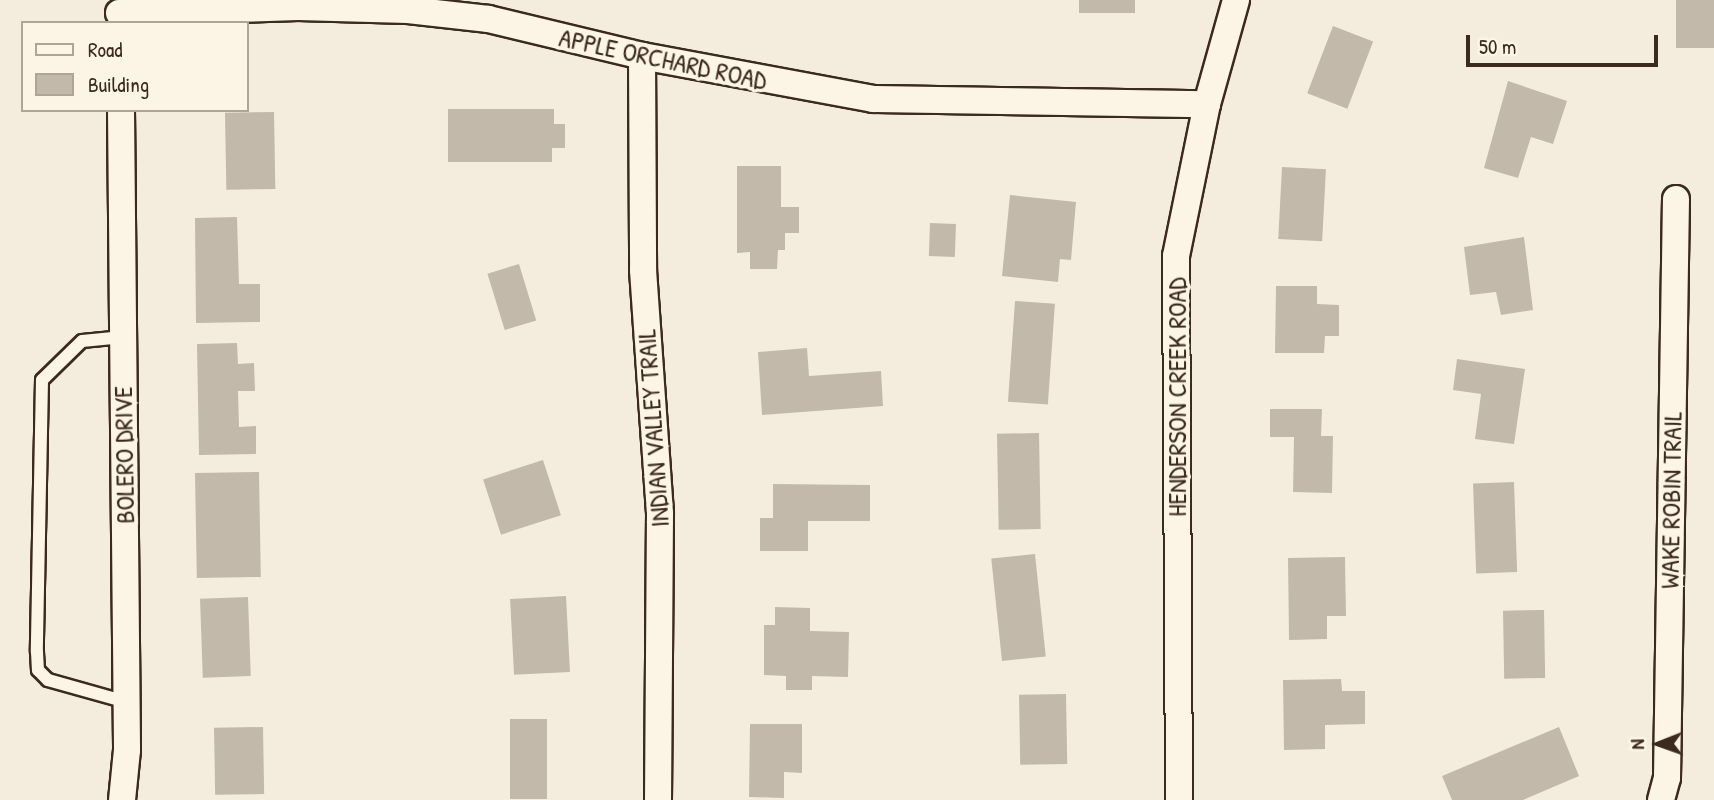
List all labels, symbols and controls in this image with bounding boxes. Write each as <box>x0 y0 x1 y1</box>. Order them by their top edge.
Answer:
legend <box>21 21 248 112</box>
scale bar <box>1469 21 1662 65</box>
street label: APPLE ORCHARD ROAD <box>556 22 770 96</box>
text: 50 m <box>1479 32 1516 61</box>
text: Road <box>88 35 122 64</box>
text: Building <box>88 70 149 99</box>
street label: HENDERSON CREEK ROAD <box>1161 277 1193 517</box>
street label: INDIAN VALLEY TRAIL <box>630 328 676 528</box>
street label: BOLERO DRIVE <box>107 386 141 524</box>
street label: WAKE ROBIN TRAIL <box>1654 411 1688 589</box>
north arrow <box>1623 709 1693 779</box>
text: N <box>1624 739 1650 750</box>

